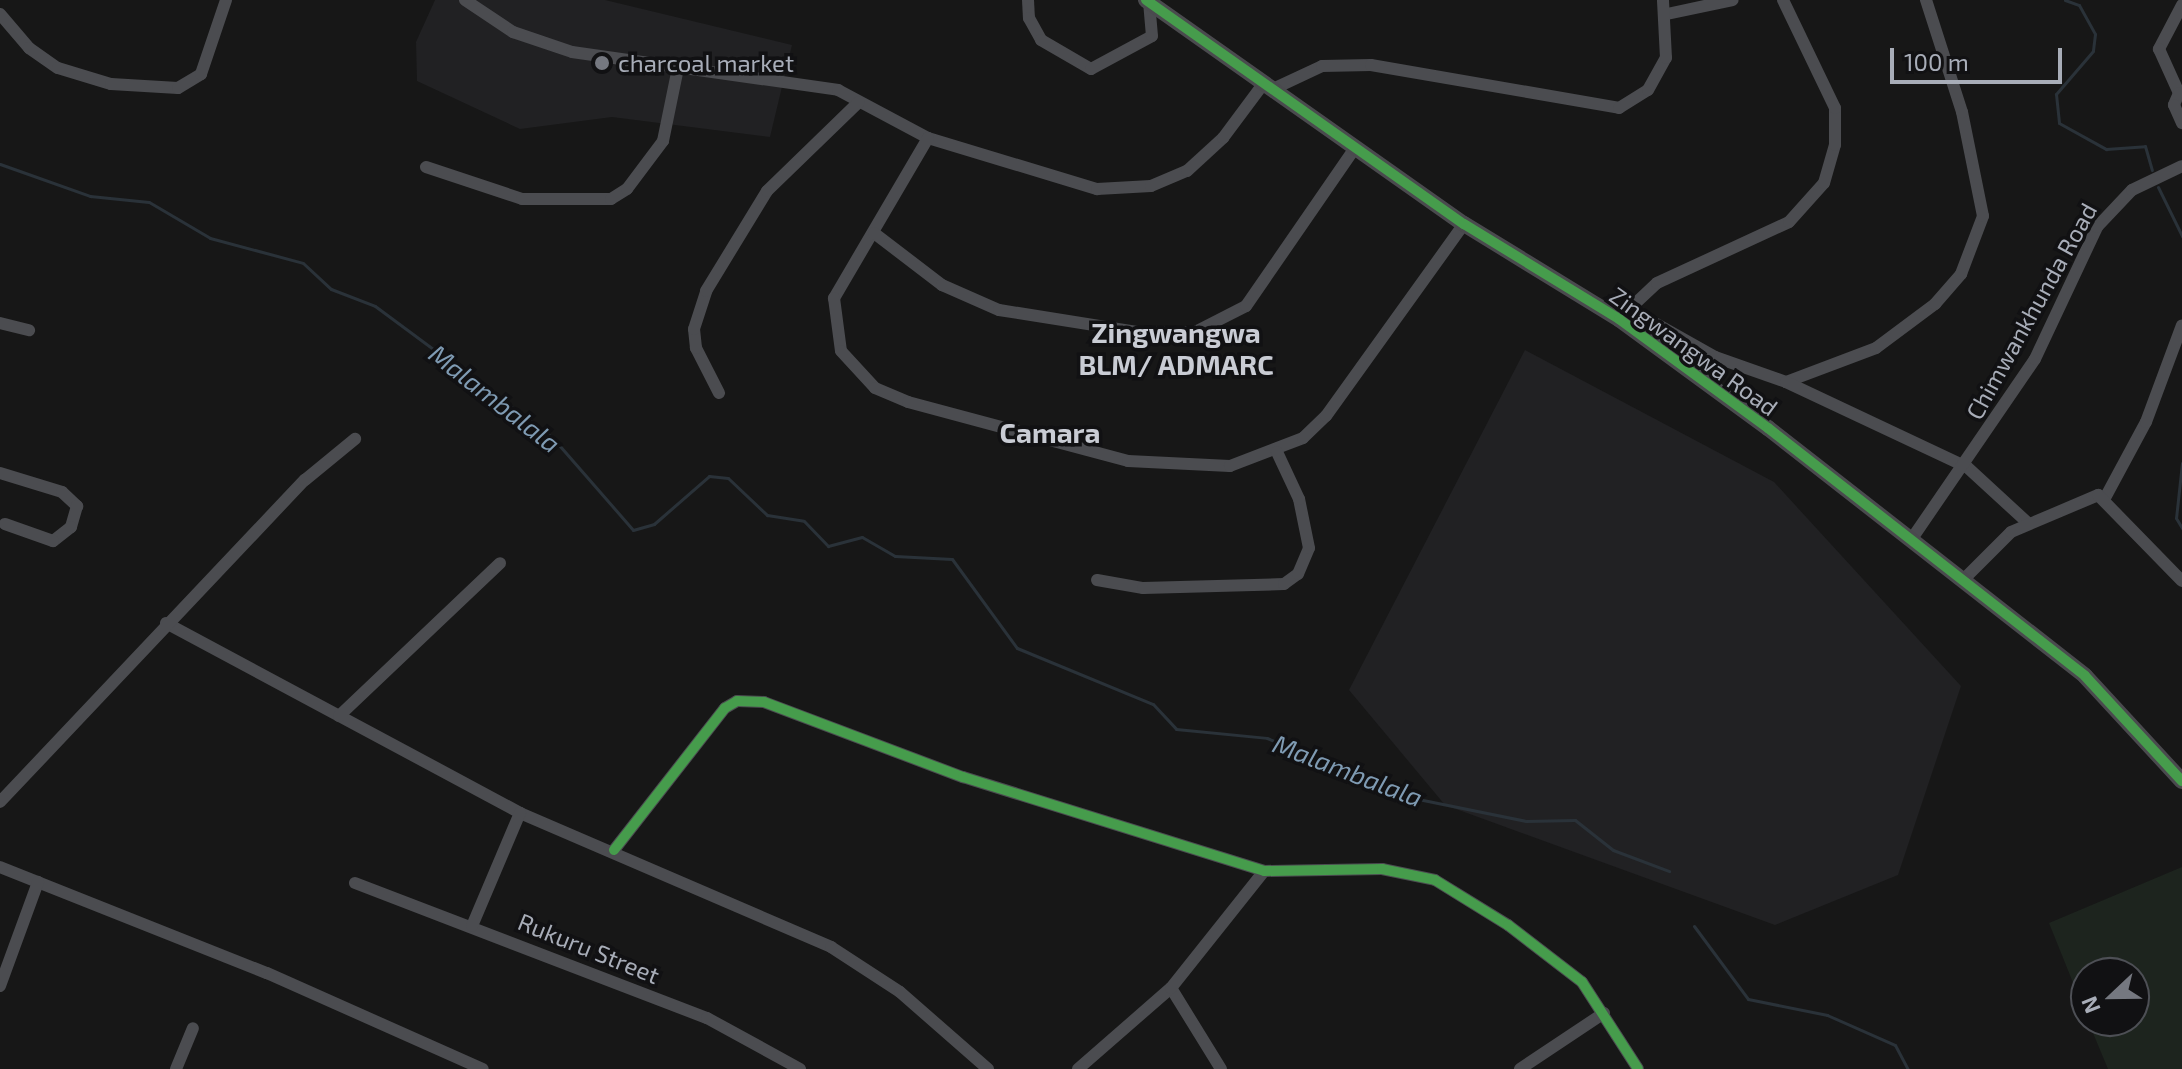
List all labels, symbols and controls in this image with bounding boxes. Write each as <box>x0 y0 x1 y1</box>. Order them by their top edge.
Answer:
scale bar <box>1894 32 2066 82</box>
text: 100 m <box>1904 47 1969 76</box>
place label: charcoal market <box>618 49 795 77</box>
marker: charcoal market <box>593 54 611 72</box>
street label: Chimwankhunda Road <box>1960 198 2102 424</box>
street label: Zingwangwa Road <box>1604 280 1784 422</box>
district label: Zingwangwa BLM/ ADMARC <box>1078 315 1274 381</box>
water label: Malambalala <box>423 337 567 459</box>
district label: Camara <box>1000 415 1100 449</box>
water label: Malambalala <box>1269 727 1427 813</box>
street label: Rukuru Street <box>514 907 664 989</box>
north arrow <box>2070 957 2150 1037</box>
text: N <box>2075 993 2105 1017</box>

